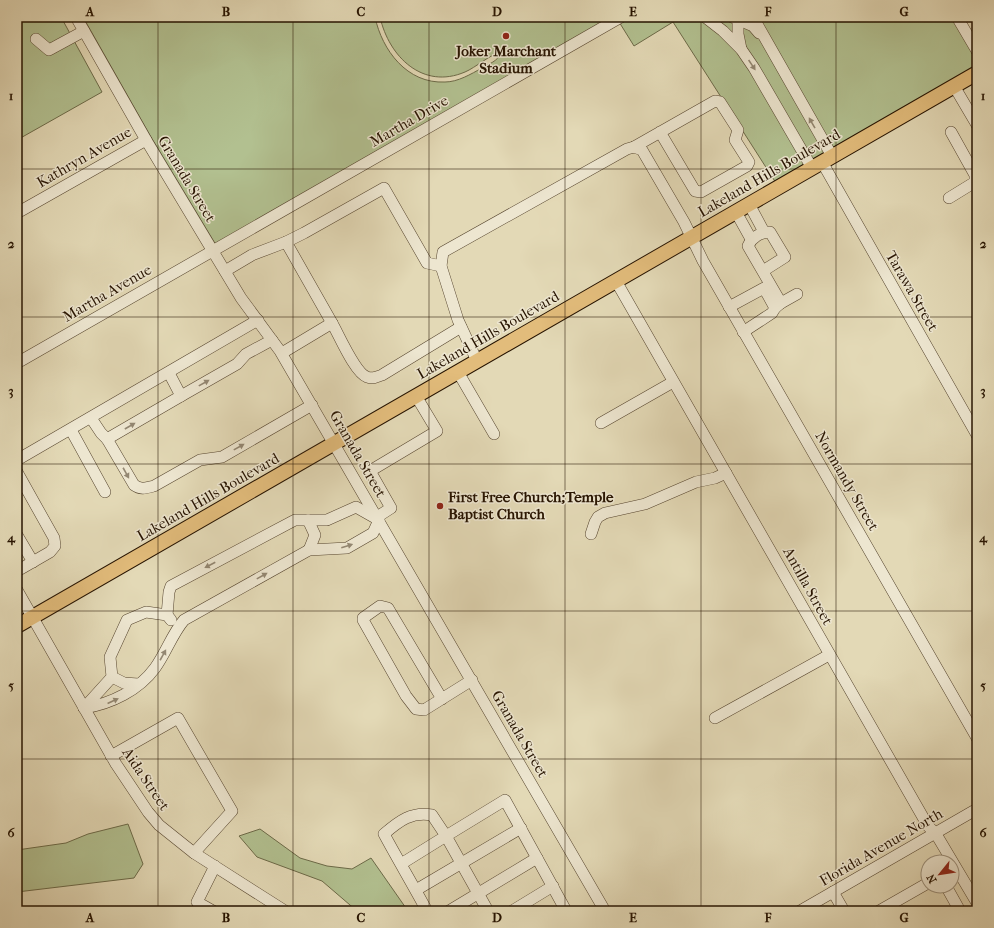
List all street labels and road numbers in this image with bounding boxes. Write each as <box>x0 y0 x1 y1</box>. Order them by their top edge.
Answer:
street label: Martha Drive <box>367 91 452 151</box>
street label: Kathryn Avenue <box>33 122 135 191</box>
street label: Lakeland Hills Boulevard <box>695 125 844 221</box>
street label: Granada Street <box>154 133 220 226</box>
street label: Tarawa Street <box>882 248 943 335</box>
street label: Martha Avenue <box>59 260 155 326</box>
street label: Lakeland Hills Boulevard <box>414 287 563 383</box>
street label: Granada Street <box>326 407 390 501</box>
street label: Normandy Street <box>811 428 883 534</box>
street label: Lakeland Hills Boulevard <box>134 449 283 545</box>
street label: Antilla Street <box>779 543 837 629</box>
street label: Granada Street <box>488 687 552 781</box>
street label: Aida Street <box>118 743 174 814</box>
street label: Florida Avenue North <box>816 804 946 890</box>

